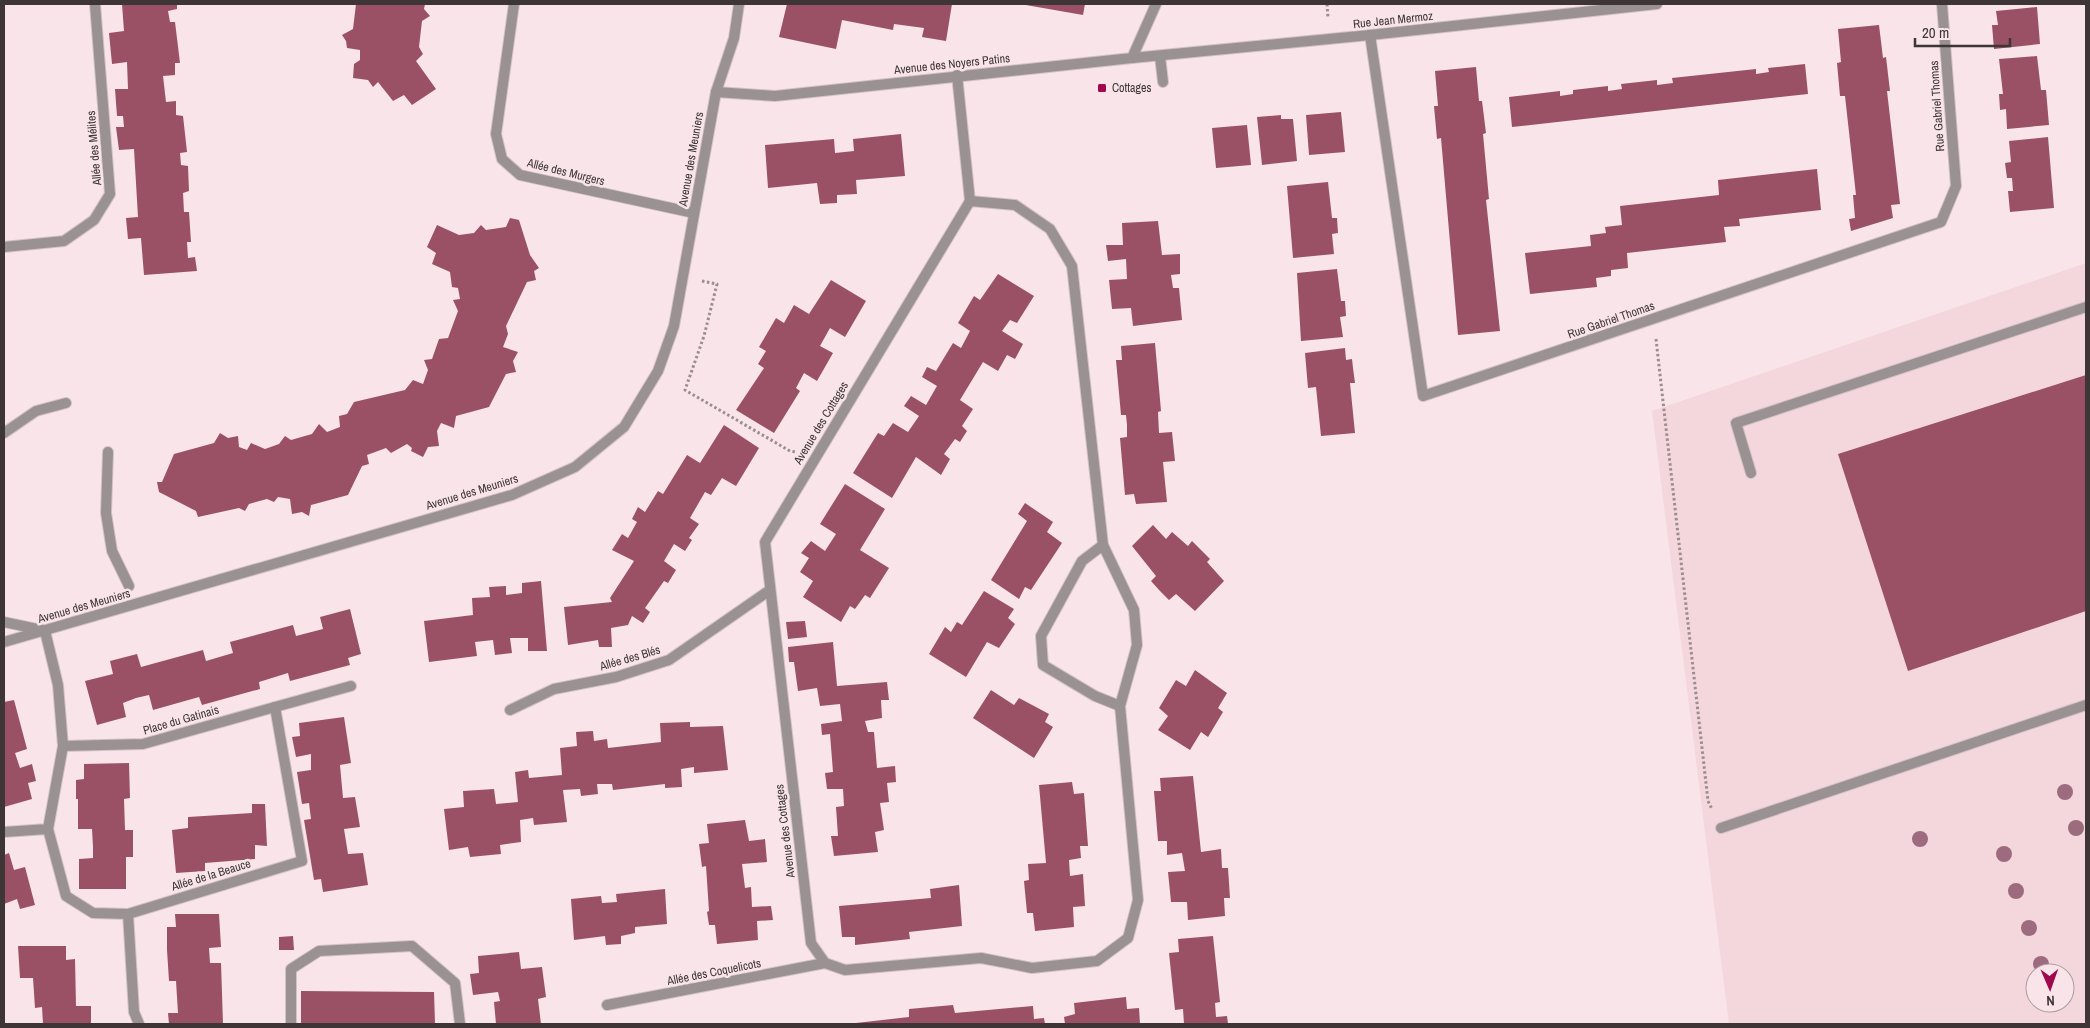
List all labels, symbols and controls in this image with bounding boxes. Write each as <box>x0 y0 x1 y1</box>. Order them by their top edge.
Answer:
street label: Rue Jean Mermoz <box>1352 8 1434 32</box>
scale bar <box>1915 15 2010 47</box>
text: 20 m <box>1922 22 1949 43</box>
street label: Avenue des Noyers Patins <box>892 50 1011 78</box>
street label: Rue Gabriel Thomas <box>1926 60 1948 152</box>
place label: Cottages <box>1112 80 1151 96</box>
marker: Cottages <box>1096 82 1108 94</box>
street label: Allée des Mélites <box>83 110 105 187</box>
street label: Avenue des Meuniers <box>675 110 707 208</box>
street label: Allée des Murgers <box>525 154 606 189</box>
street label: Rue Gabriel Thomas <box>1565 298 1657 342</box>
street label: Avenue des Cottages <box>789 379 852 468</box>
street label: Avenue des Meuniers <box>423 470 520 514</box>
street label: Avenue des Meuniers <box>35 585 132 627</box>
street label: Allée des Blés <box>597 642 662 675</box>
street label: Place du Gatinais <box>141 702 221 738</box>
street label: Avenue des Cottages <box>771 783 799 880</box>
street label: Allée de la Beauce <box>168 855 253 895</box>
street label: Allée des Coquelicots <box>665 955 762 989</box>
north arrow <box>2025 963 2075 1013</box>
text: N <box>2046 992 2055 1010</box>

